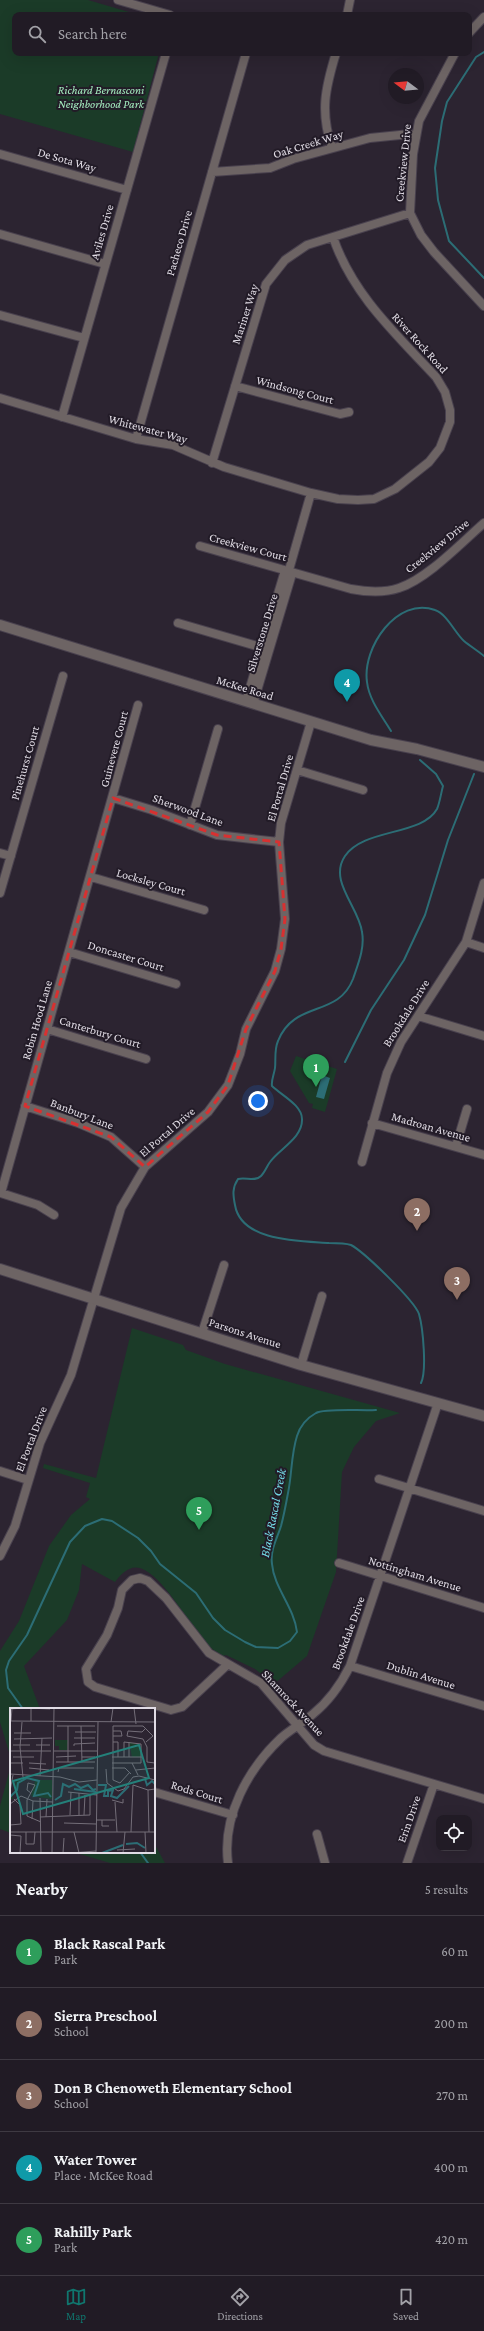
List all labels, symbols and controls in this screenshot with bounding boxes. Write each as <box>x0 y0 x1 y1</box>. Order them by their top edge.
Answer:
search box <box>12 12 472 56</box>
icon: search <box>26 23 48 45</box>
text: Search here <box>58 26 127 42</box>
north arrow <box>388 68 424 104</box>
park label: Richard Bernasconi Neighborhood Park <box>58 83 145 111</box>
street label: Creekview Drive <box>392 123 414 203</box>
street label: Oak Creek Way <box>271 127 345 161</box>
street label: De Sota Way <box>36 145 98 175</box>
street label: Aviles Drive <box>87 203 117 261</box>
street label: Pacheco Drive <box>163 209 195 277</box>
street label: Mariner Way <box>229 282 261 346</box>
street label: River Rock Road <box>389 310 451 377</box>
street label: Windsong Court <box>255 373 336 407</box>
street label: Whitewater Way <box>107 412 189 446</box>
street label: Creekview Drive <box>402 516 472 576</box>
street label: Creekview Court <box>208 530 289 564</box>
street label: Silverstone Drive <box>243 592 281 674</box>
pin: 4 <box>334 669 360 702</box>
street label: McKee Road <box>215 673 276 703</box>
street label: Guinevere Court <box>97 708 131 789</box>
street label: Pinehurst Court <box>8 723 43 802</box>
street label: El Portal Drive <box>264 753 296 823</box>
street label: Sherwood Lane <box>151 791 225 829</box>
street label: Locksley Court <box>115 865 188 899</box>
street label: Doncaster Court <box>86 938 167 975</box>
street label: Brookdale Drive <box>380 977 432 1049</box>
street label: Robin Hood Lane <box>19 979 55 1061</box>
street label: Canterbury Court <box>58 1013 143 1051</box>
pin: 1 <box>303 1054 329 1087</box>
your location <box>248 1091 268 1111</box>
street label: Banbury Lane <box>48 1096 116 1132</box>
street label: El Portal Drive <box>136 1104 198 1160</box>
street label: Madroan Avenue <box>390 1109 472 1145</box>
pin: 2 <box>404 1198 430 1231</box>
pin: 3 <box>444 1267 470 1300</box>
street label: Parsons Avenue <box>207 1315 283 1351</box>
street label: El Portal Drive <box>12 1404 50 1474</box>
water label: Black Rascal Creek <box>257 1466 289 1559</box>
pin: 5 <box>186 1497 212 1530</box>
street label: Nottingham Avenue <box>367 1553 463 1595</box>
street label: Brookdale Drive <box>328 1595 368 1671</box>
street label: Dublin Avenue <box>385 1658 457 1692</box>
street label: Shamrock Avenue <box>259 1667 327 1739</box>
inset map <box>10 1708 155 1853</box>
street label: Rods Court <box>169 1778 226 1807</box>
street label: Erin Drive <box>394 1794 424 1844</box>
map controls <box>436 1815 472 1851</box>
button: locate <box>436 1815 472 1851</box>
text: Nearby <box>16 1880 68 1899</box>
text: 5 results <box>425 1882 468 1897</box>
text: Black Rascal Park <box>54 1936 165 1952</box>
text: 1 <box>27 1944 31 1959</box>
text: 60 m <box>441 1944 468 1959</box>
text: Park <box>54 1952 77 1967</box>
text: Sierra Preschool <box>54 2008 157 2024</box>
text: 2 <box>26 2016 32 2031</box>
text: 200 m <box>434 2016 468 2031</box>
text: School <box>54 2024 89 2039</box>
text: Don B Chenoweth Elementary School <box>54 2080 292 2096</box>
text: 3 <box>26 2088 32 2103</box>
text: 270 m <box>436 2088 468 2103</box>
text: School <box>54 2096 89 2111</box>
text: Water Tower <box>54 2152 137 2168</box>
text: 4 <box>25 2160 33 2175</box>
text: 400 m <box>434 2160 468 2175</box>
text: Place · McKee Road <box>54 2168 153 2183</box>
text: Rahilly Park <box>54 2224 132 2240</box>
text: 5 <box>26 2232 32 2247</box>
text: 420 m <box>435 2232 468 2247</box>
text: Park <box>54 2240 77 2255</box>
tab: Map <box>65 2286 87 2322</box>
tab: Directions <box>217 2286 263 2322</box>
tab: Saved <box>393 2286 419 2322</box>

